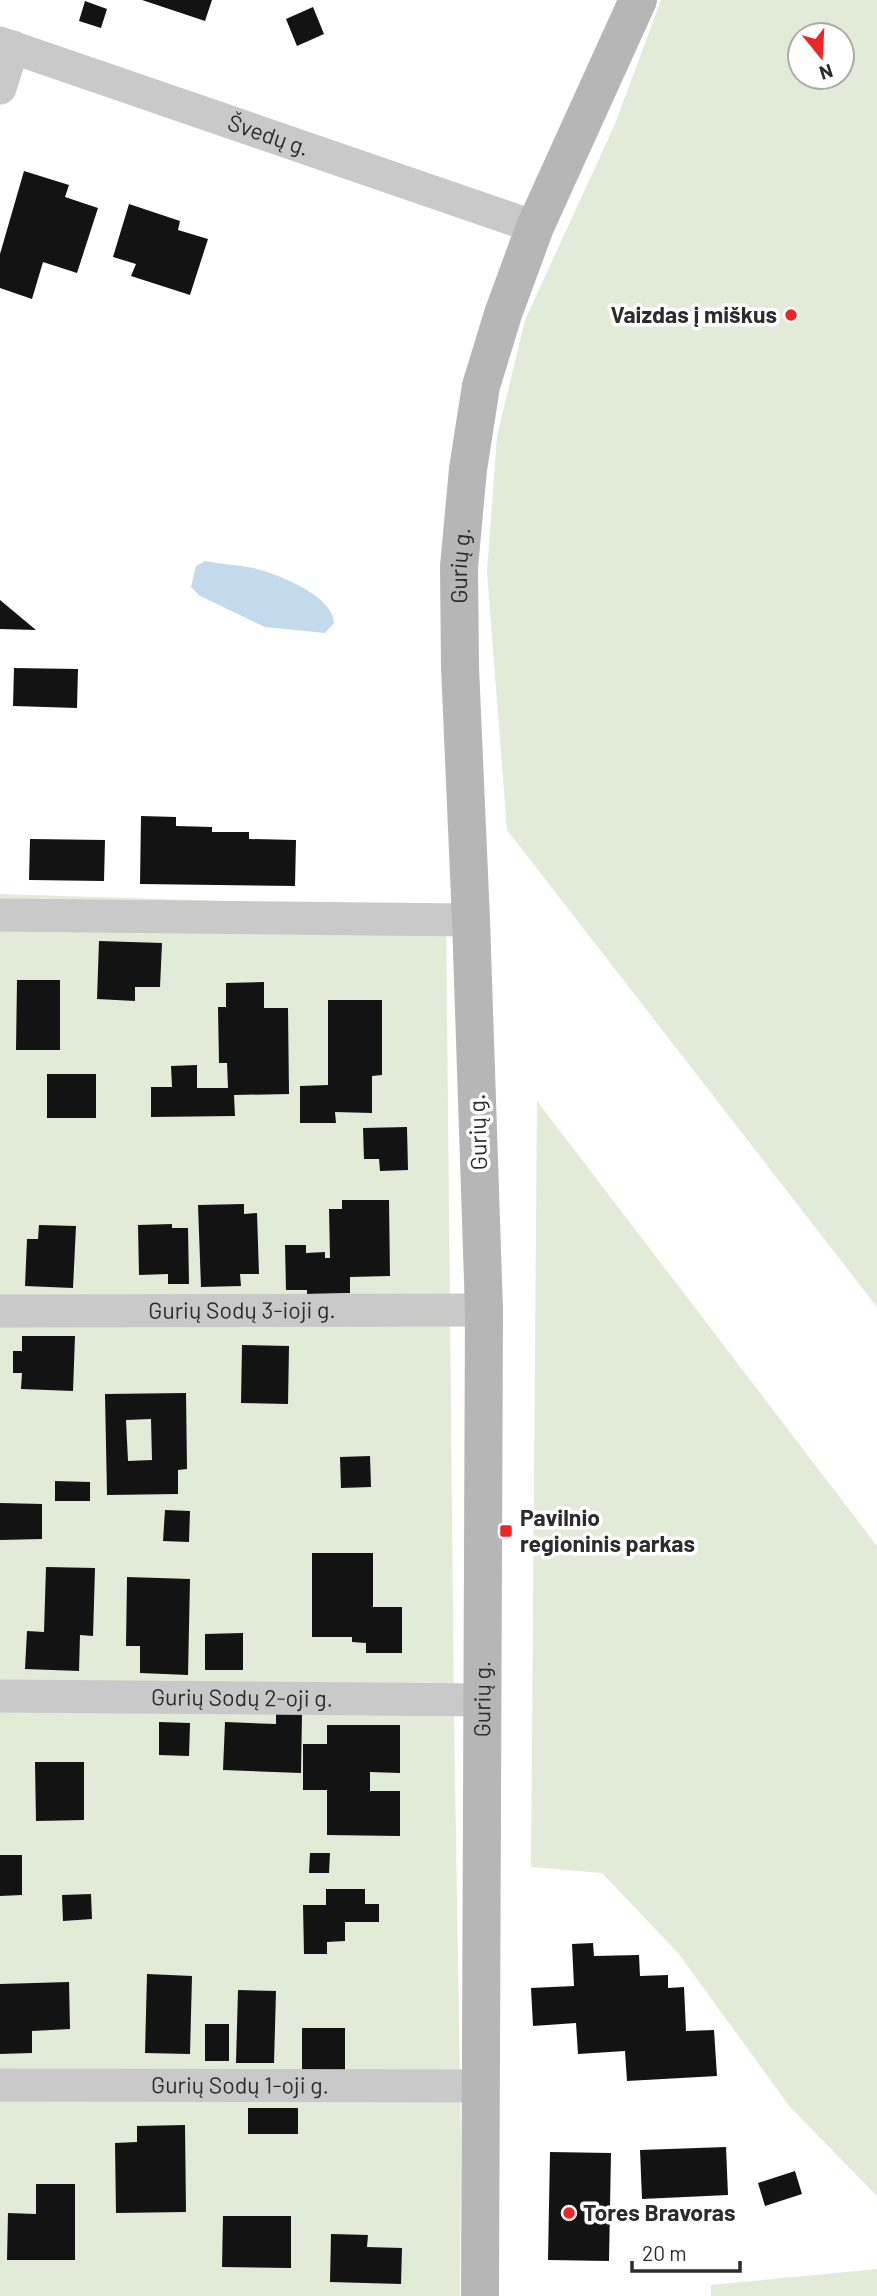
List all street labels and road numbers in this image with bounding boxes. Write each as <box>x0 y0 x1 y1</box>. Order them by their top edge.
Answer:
street label: Švedų g. <box>224 107 313 161</box>
street label: Gurių g. <box>444 526 476 604</box>
street label: Gurių g. <box>462 1093 492 1171</box>
street label: Gurių Sodų 3-ioji g. <box>148 1295 336 1324</box>
street label: Gurių g. <box>467 1661 496 1737</box>
street label: Gurių Sodų 2-oji g. <box>151 1682 333 1712</box>
street label: Gurių Sodų 1-oji g. <box>151 2070 329 2099</box>

